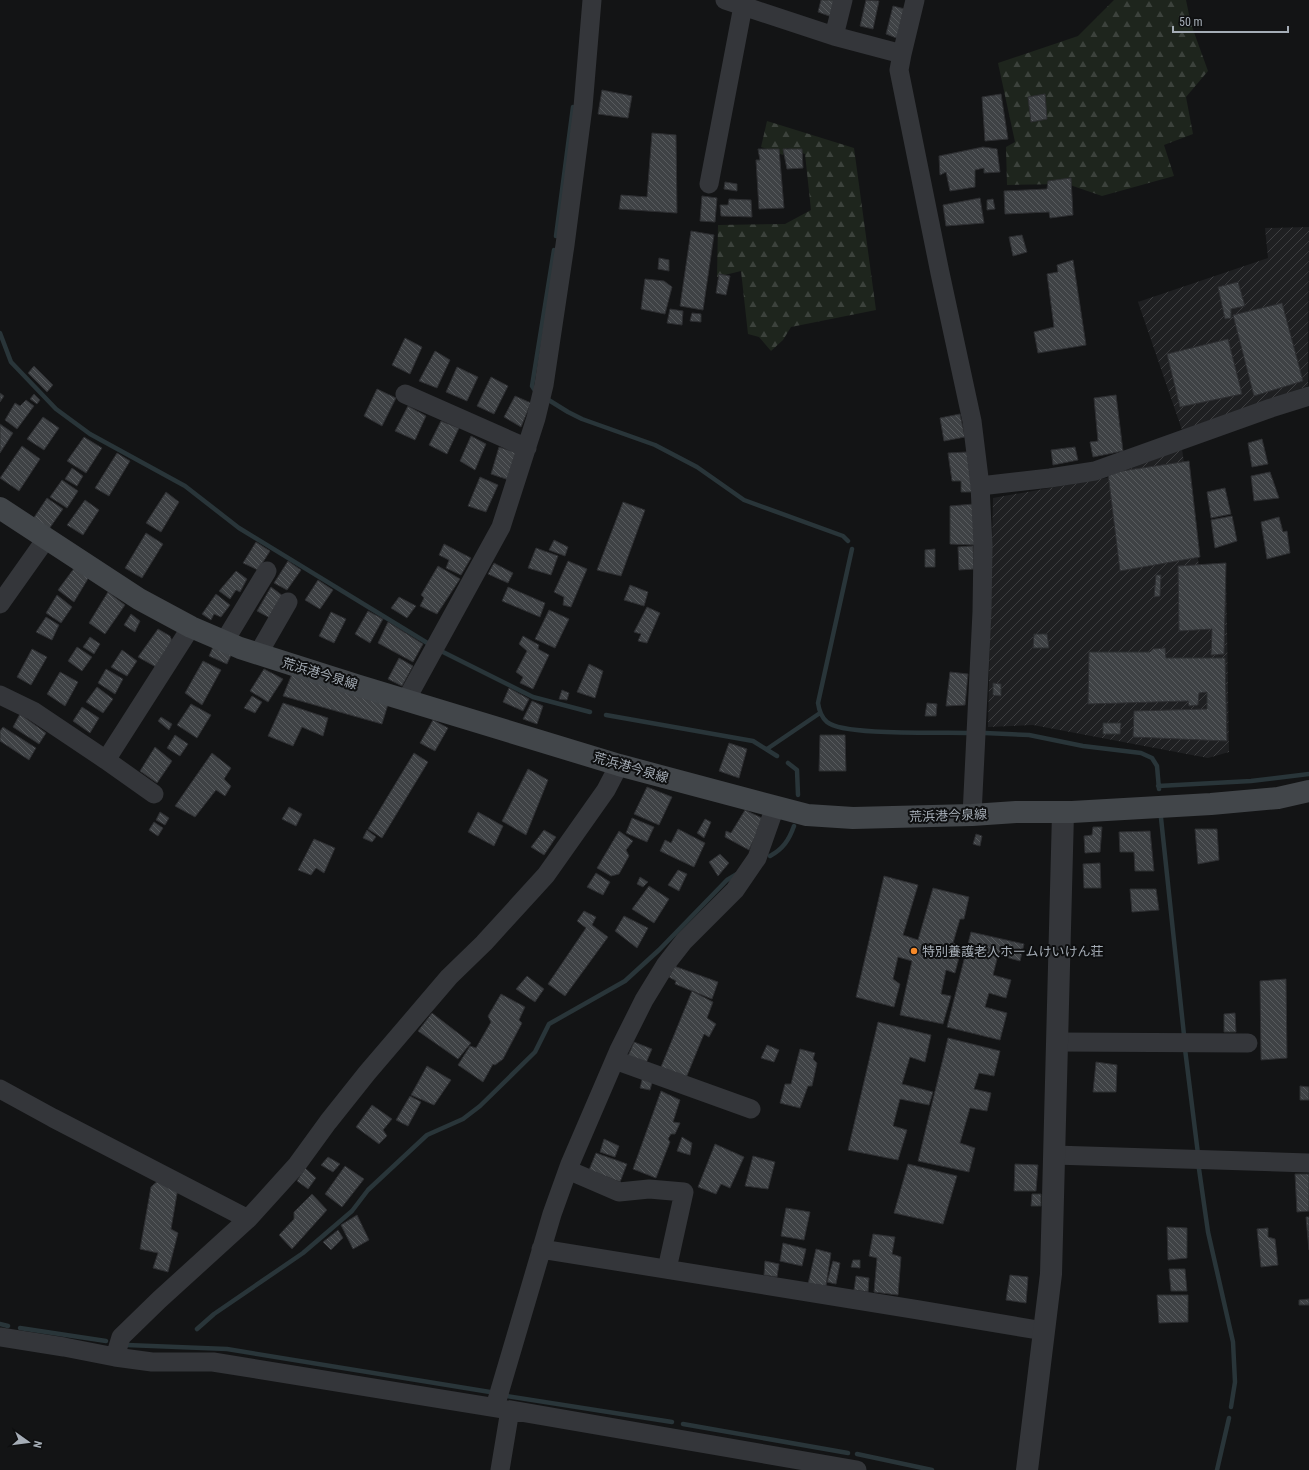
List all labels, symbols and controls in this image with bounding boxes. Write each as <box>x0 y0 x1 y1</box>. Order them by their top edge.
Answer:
scale bar <box>1173 8 1288 34</box>
text: 50 m <box>1179 15 1203 29</box>
street label: 荒浜港今泉線 <box>280 655 359 692</box>
street label: 荒浜港今泉線 <box>591 750 670 785</box>
street label: 荒浜港今泉線 <box>909 807 987 824</box>
place label: 特別養護老人ホームけいけん荘 <box>922 944 1104 959</box>
marker: 特別養護老人ホームけいけん荘 <box>909 946 919 956</box>
north arrow <box>8 1422 48 1462</box>
text: N <box>30 1439 44 1449</box>

